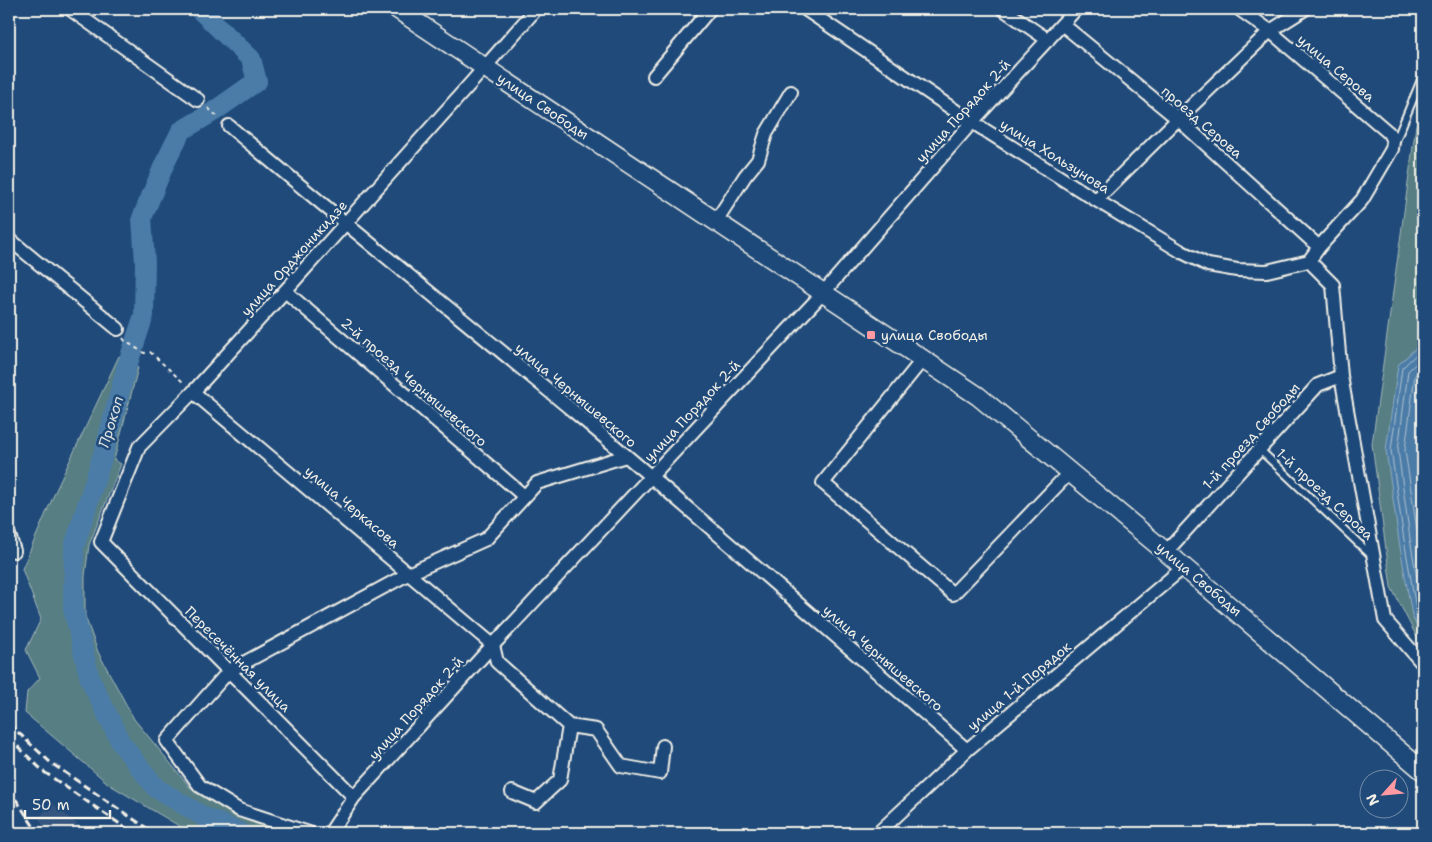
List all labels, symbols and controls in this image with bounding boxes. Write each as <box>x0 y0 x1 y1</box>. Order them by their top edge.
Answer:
street label: улица Серова <box>1294 30 1379 106</box>
street label: улица Порядок 2-й <box>912 56 1014 166</box>
street label: улица Свободы <box>494 69 592 143</box>
street label: проезд Серова <box>1158 82 1246 162</box>
street label: улица Хользунова <box>997 115 1114 197</box>
street label: улица Орджоникидзе <box>237 196 351 320</box>
street label: 2-й проезд Чернышевского <box>337 314 491 450</box>
place label: улица Свободы <box>881 326 988 344</box>
marker: улица Свободы <box>865 329 877 341</box>
street label: улица Чернышевского <box>511 339 641 451</box>
street label: улица Порядок 2-й <box>640 356 744 466</box>
street label: 1-й проезд Свободы <box>1198 379 1304 493</box>
water label: Прокоп <box>94 394 128 450</box>
street label: 1-й проезд Серова <box>1273 444 1378 544</box>
street label: улица Черкасова <box>301 462 403 552</box>
street label: улица Свободы <box>1152 538 1246 620</box>
street label: улица Чернышевского <box>819 601 947 715</box>
street label: Пересечённая улица <box>181 602 295 716</box>
street label: улица 1-й Порядок <box>964 637 1075 735</box>
street label: улица Порядок 2-й <box>365 653 467 763</box>
north arrow <box>1360 770 1410 820</box>
scale bar <box>25 787 110 819</box>
text: N <box>1362 791 1383 809</box>
text: 50 m <box>32 795 70 815</box>

